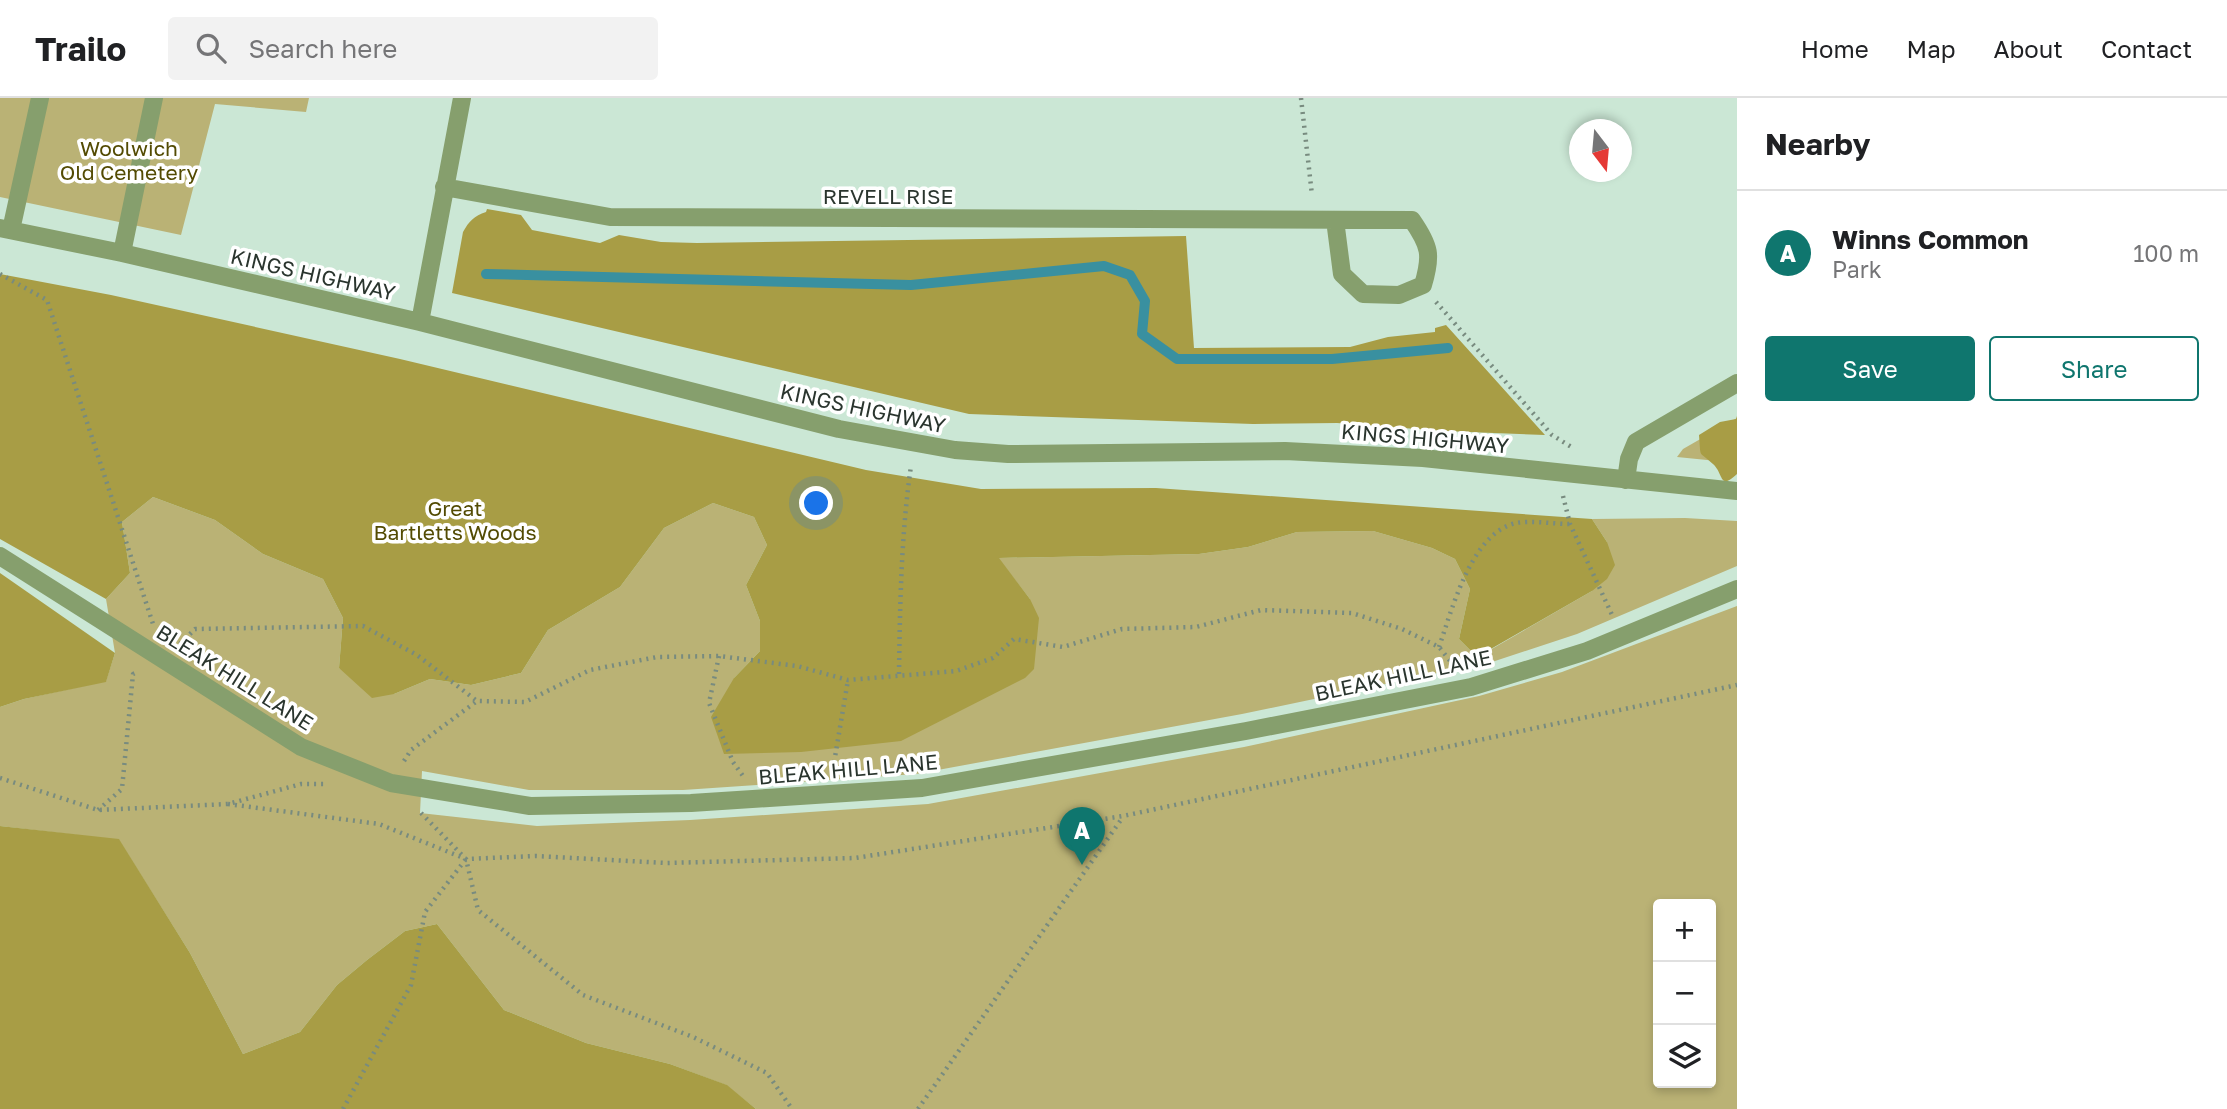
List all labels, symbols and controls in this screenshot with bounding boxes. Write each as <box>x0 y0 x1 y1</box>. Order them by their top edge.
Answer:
search box <box>168 17 658 80</box>
text: Trailo <box>35 29 126 68</box>
icon: search <box>192 29 230 67</box>
text: Search here <box>248 33 397 64</box>
text: Home <box>1801 34 1869 63</box>
text: Map <box>1907 34 1956 63</box>
text: About <box>1994 34 2063 63</box>
text: Contact <box>2101 34 2192 63</box>
north arrow <box>1569 119 1632 182</box>
text: Nearby <box>1765 126 1870 162</box>
park label: Woolwich Old Cemetery <box>60 135 199 185</box>
street label: REVELL RISE <box>823 183 953 209</box>
text: Winns Common <box>1832 224 2029 255</box>
text: A <box>1780 239 1796 267</box>
text: 100 m <box>2133 239 2199 267</box>
street label: KINGS HIGHWAY <box>228 242 398 306</box>
text: Park <box>1832 255 1882 283</box>
button: Save <box>1765 336 1975 401</box>
button: Share <box>1989 336 2199 401</box>
street label: KINGS HIGHWAY <box>778 378 948 438</box>
street label: KINGS HIGHWAY <box>1340 418 1510 458</box>
your location <box>799 486 833 520</box>
park label: Great Bartletts Woods <box>373 495 537 545</box>
street label: BLEAK HILL LANE <box>152 618 318 736</box>
street label: BLEAK HILL LANE <box>1312 644 1494 706</box>
street label: BLEAK HILL LANE <box>757 748 939 790</box>
pin: A <box>1059 807 1105 865</box>
map controls <box>1653 899 1716 1088</box>
button: + <box>1653 899 1716 962</box>
button: − <box>1653 962 1716 1025</box>
button: layers <box>1653 1025 1716 1088</box>

